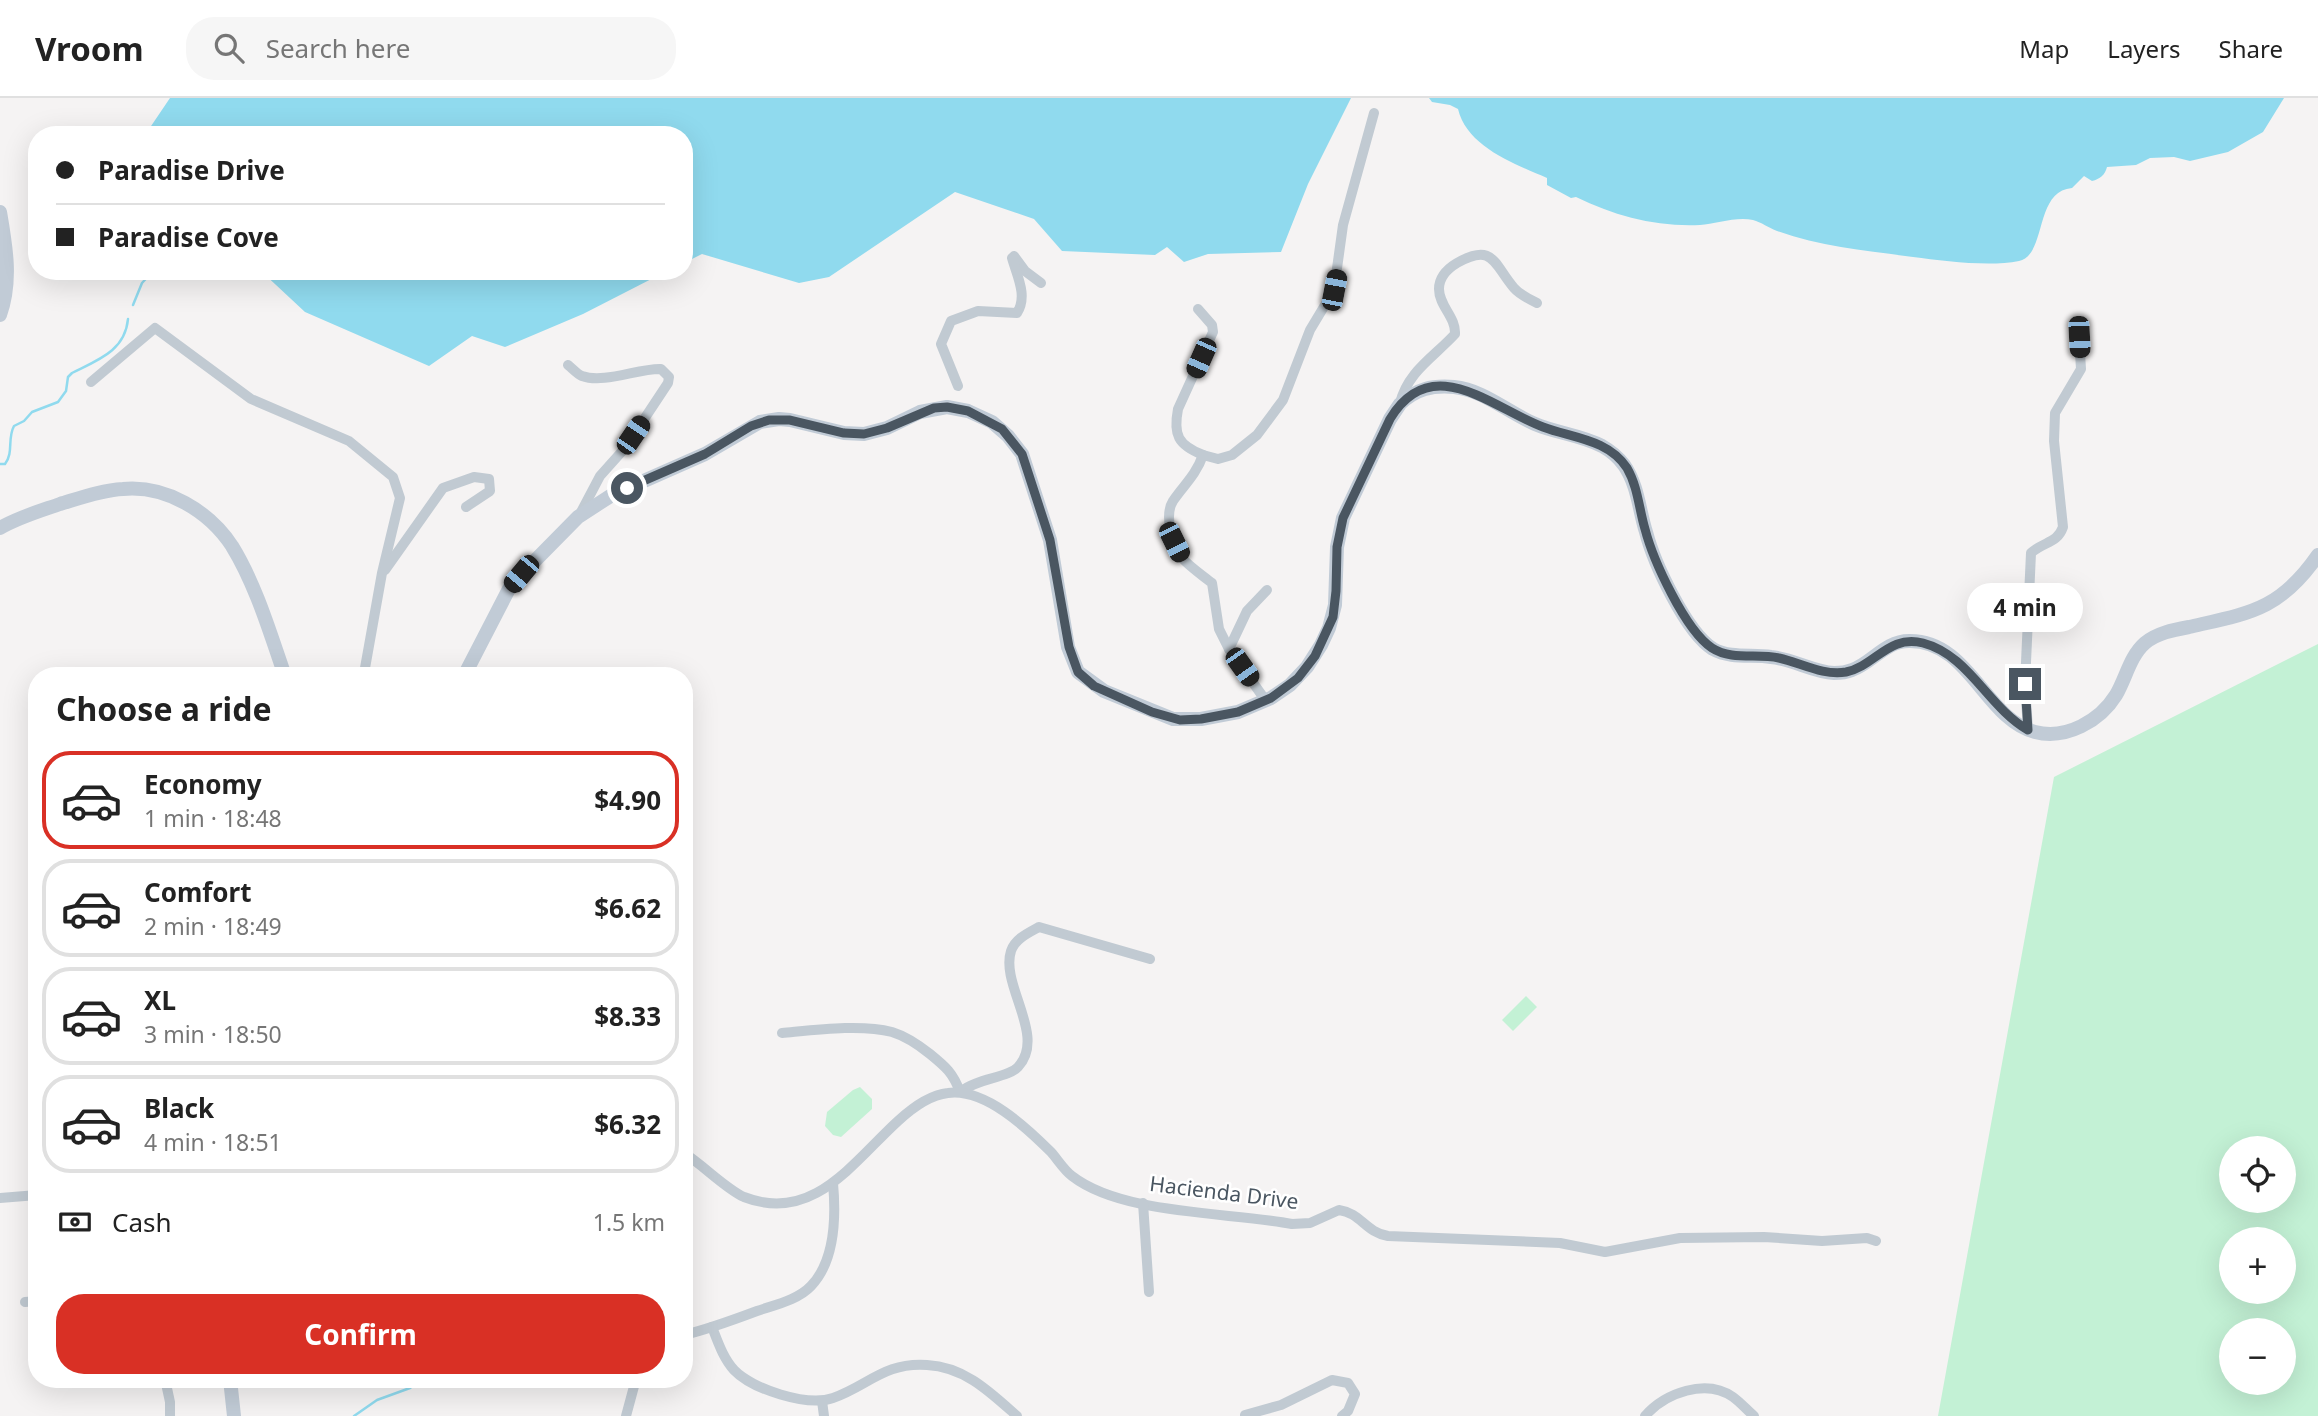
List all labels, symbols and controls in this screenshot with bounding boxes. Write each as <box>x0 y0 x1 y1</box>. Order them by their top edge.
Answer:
search box <box>186 17 676 80</box>
text: Vroom <box>35 26 144 71</box>
icon: search <box>210 29 248 67</box>
text: Search here <box>266 30 410 66</box>
text: Map <box>2019 32 2069 65</box>
text: Layers <box>2107 32 2181 65</box>
text: Share <box>2219 32 2283 65</box>
text: Paradise Drive <box>98 152 285 188</box>
text: Paradise Cove <box>98 219 279 255</box>
car <box>1320 267 1349 313</box>
car <box>2068 315 2091 359</box>
car <box>1183 335 1220 381</box>
car <box>613 412 654 458</box>
route start <box>611 472 643 504</box>
car <box>1156 519 1193 565</box>
car <box>500 551 543 597</box>
callout: 4 min <box>1967 582 2083 632</box>
text: 4 min <box>1993 591 2057 623</box>
car <box>1222 644 1263 690</box>
route end <box>2009 668 2041 700</box>
text: Choose a ride <box>56 687 272 730</box>
text: Economy <box>144 766 262 802</box>
icon: car <box>60 769 123 832</box>
text: $4.90 <box>594 782 661 818</box>
text: 1 min · 18:48 <box>144 802 282 834</box>
text: Comfort <box>144 874 252 910</box>
icon: car <box>60 877 123 940</box>
text: $6.62 <box>594 890 661 926</box>
text: 2 min · 18:49 <box>144 910 282 942</box>
text: XL <box>144 982 176 1018</box>
icon: car <box>60 985 123 1048</box>
text: $8.33 <box>594 998 661 1034</box>
text: 3 min · 18:50 <box>144 1018 282 1050</box>
text: Black <box>144 1090 214 1126</box>
icon: car <box>60 1093 123 1156</box>
text: $6.32 <box>594 1106 661 1142</box>
text: 4 min · 18:51 <box>144 1126 282 1158</box>
map controls <box>2219 1136 2296 1395</box>
button: locate <box>2219 1136 2296 1213</box>
street label: Hacienda Drive <box>1148 1169 1300 1215</box>
icon: cash <box>56 1203 94 1241</box>
text: Cash <box>112 1204 172 1240</box>
text: 1.5 km <box>593 1206 665 1238</box>
button: + <box>2219 1227 2296 1304</box>
button: Confirm <box>56 1294 665 1374</box>
button: − <box>2219 1318 2296 1395</box>

